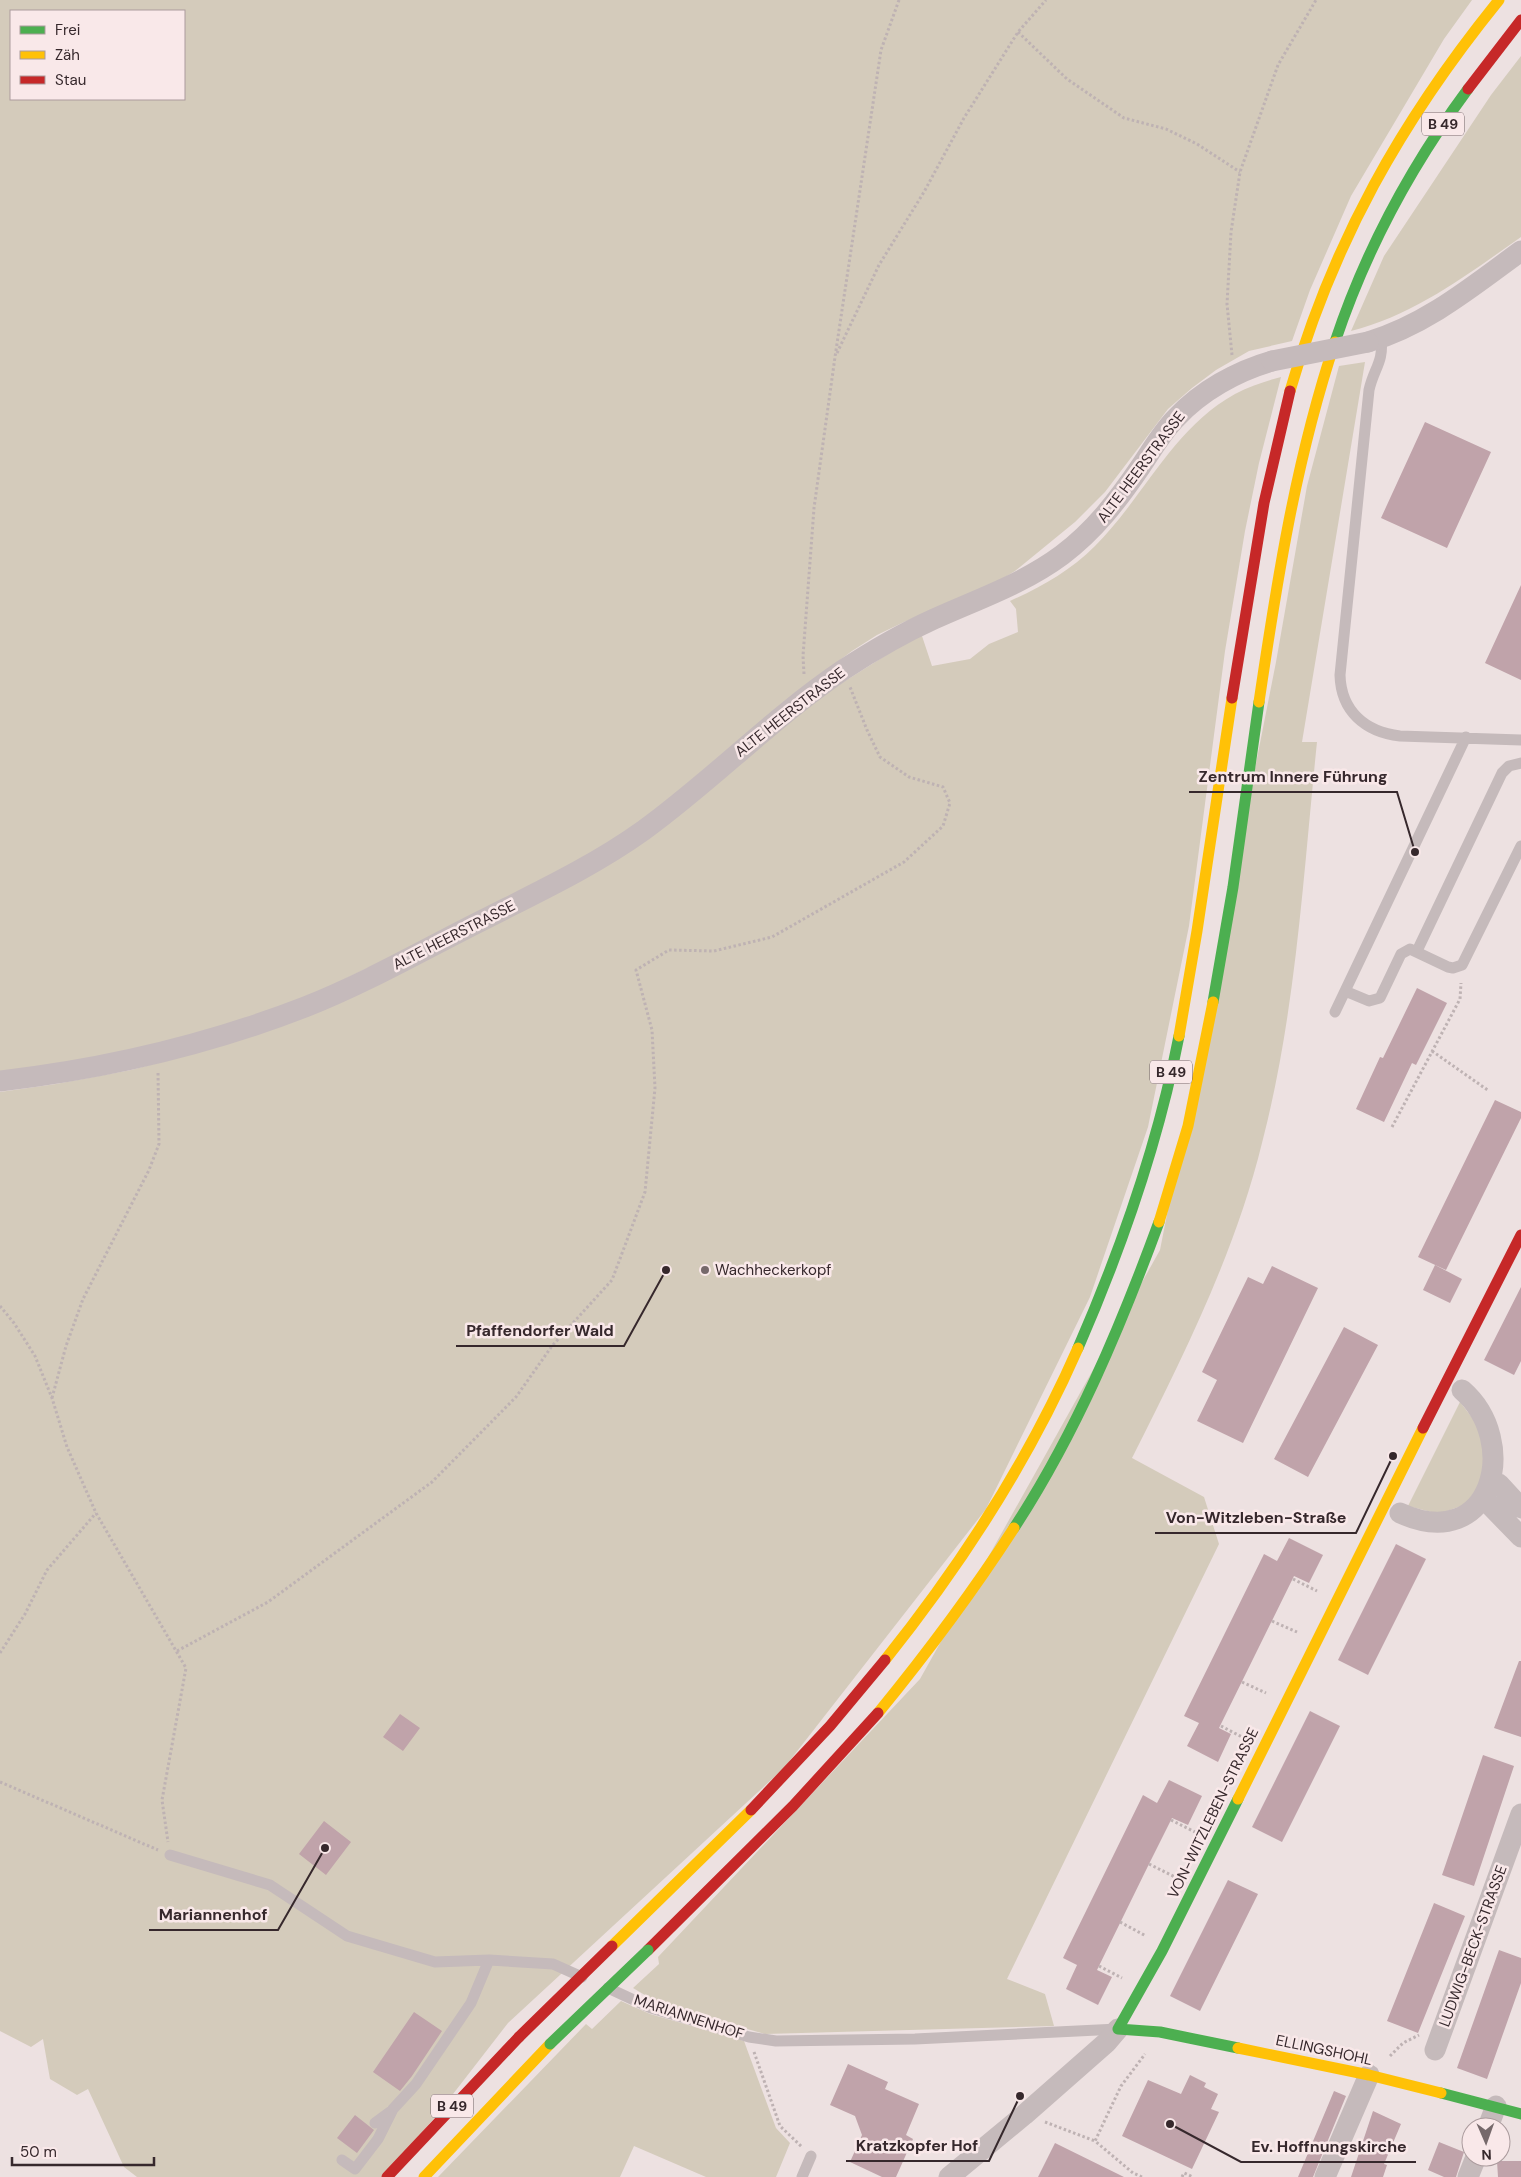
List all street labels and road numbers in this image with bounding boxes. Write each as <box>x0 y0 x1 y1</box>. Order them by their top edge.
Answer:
road number: B 49 <box>1422 112 1464 136</box>
street label: ALTE HEERSTRASSE <box>1092 407 1190 527</box>
street label: ALTE HEERSTRASSE <box>731 663 849 761</box>
street label: ALTE HEERSTRASSE <box>389 895 519 975</box>
road number: B 49 <box>1150 1060 1192 1084</box>
street label: VON-WITZLEBEN-STRASSE <box>1163 1724 1263 1902</box>
street label: LUDWIG-BECK-STRASSE <box>1434 1862 1512 2030</box>
street label: MARIANNENHOF <box>632 1990 746 2044</box>
street label: ELLINGSHOHL <box>1274 2030 1374 2070</box>
road number: B 49 <box>431 2094 473 2118</box>

